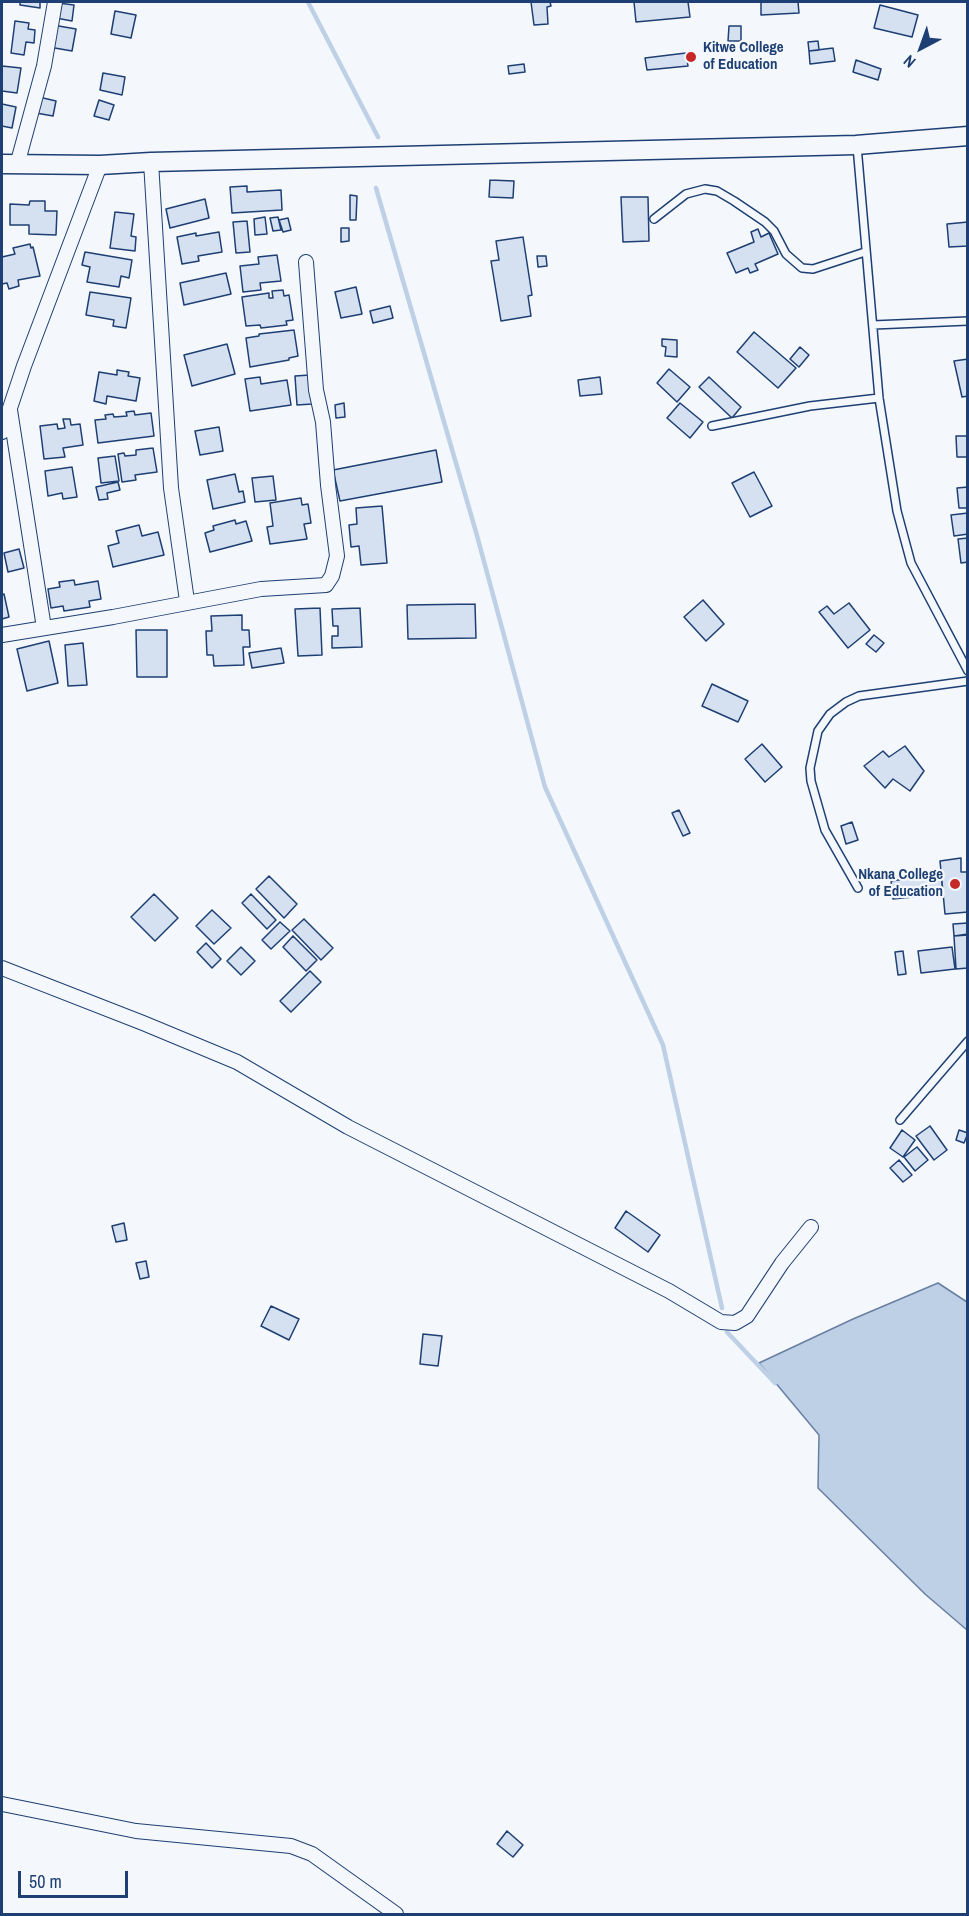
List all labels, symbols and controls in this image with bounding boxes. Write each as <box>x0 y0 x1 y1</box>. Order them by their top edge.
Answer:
north arrow <box>891 18 951 78</box>
place label: Kitwe College of Education <box>703 39 784 74</box>
marker: Kitwe College of Education <box>684 50 698 64</box>
text: N <box>898 50 920 73</box>
place label: Nkana College of Education <box>858 866 943 901</box>
marker: Nkana College of Education <box>948 877 962 891</box>
scale bar <box>21 1859 130 1897</box>
text: 50 m <box>29 1869 62 1894</box>

